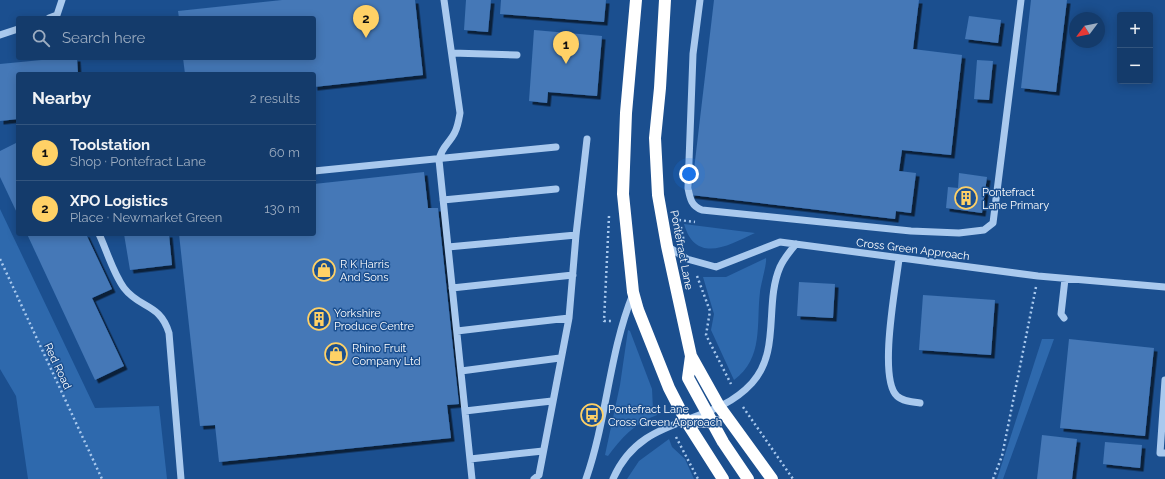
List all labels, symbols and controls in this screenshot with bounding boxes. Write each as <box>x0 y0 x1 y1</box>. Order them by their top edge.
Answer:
pin: 2 <box>353 5 379 38</box>
north arrow <box>1069 12 1105 48</box>
map controls <box>1117 12 1153 84</box>
button: + <box>1117 12 1153 48</box>
search box <box>16 16 316 60</box>
icon: search <box>30 27 52 49</box>
text: Search here <box>62 29 145 47</box>
pin: 1 <box>553 31 579 64</box>
button: − <box>1117 48 1153 84</box>
text: Nearby <box>32 88 91 108</box>
text: 2 results <box>250 91 300 106</box>
text: Toolstation <box>70 136 150 154</box>
text: 1 <box>42 145 48 160</box>
text: 60 m <box>269 145 300 160</box>
text: Shop · Pontefract Lane <box>70 154 206 169</box>
your location <box>679 164 699 184</box>
building icon: Pontefract Lane Primary <box>953 185 979 211</box>
place label: Pontefract Lane Primary <box>982 186 1049 212</box>
text: XPO Logistics <box>70 192 168 210</box>
text: 2 <box>41 201 49 216</box>
text: 130 m <box>264 201 300 216</box>
street label: Pontefract Lane <box>667 209 696 292</box>
text: Place · Newmarket Green <box>70 210 222 225</box>
street label: Cross Green Approach <box>855 236 970 263</box>
shop icon: R K Harris And Sons <box>311 257 337 283</box>
place label: R K Harris And Sons <box>340 258 389 284</box>
building icon: Yorkshire Produce Centre <box>306 306 332 332</box>
place label: Yorkshire Produce Centre <box>334 307 414 333</box>
street label: Red Road <box>41 341 74 392</box>
shop icon: Rhino Fruit Company Ltd <box>323 341 349 367</box>
place label: Rhino Fruit Company Ltd <box>352 342 421 368</box>
bus stop icon: Pontefract Lane Cross Green Approach <box>579 402 605 428</box>
place label: Pontefract Lane Cross Green Approach <box>608 403 722 429</box>

